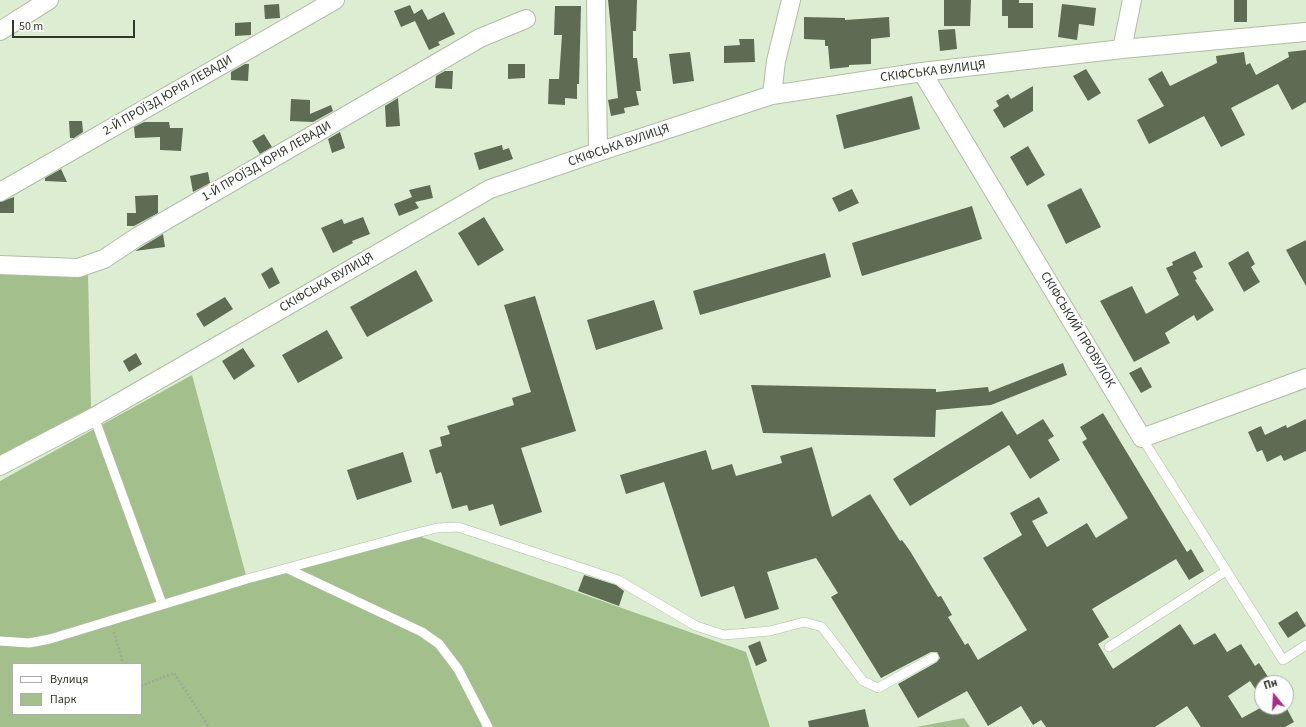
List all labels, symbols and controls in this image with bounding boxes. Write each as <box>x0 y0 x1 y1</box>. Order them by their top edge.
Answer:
scale bar <box>14 12 137 38</box>
text: 50 m <box>19 18 43 35</box>
street label: 2-Й ПРОЇЗД ЮРІЯ ЛЕВАДИ <box>101 53 235 139</box>
street label: СКІФСЬКА ВУЛИЦЯ <box>879 58 987 86</box>
street label: 1-Й ПРОЇЗД ЮРІЯ ЛЕВАДИ <box>200 119 334 205</box>
street label: СКІФСЬКА ВУЛИЦЯ <box>566 121 672 171</box>
street label: СКІФСЬКА ВУЛИЦЯ <box>277 250 377 316</box>
street label: СКІФСЬКИЙ ПРОВУЛОК <box>1036 269 1118 391</box>
legend <box>12 663 142 715</box>
text: Вулиця <box>50 671 88 688</box>
north arrow <box>1254 675 1294 715</box>
text: Пн <box>1262 675 1279 693</box>
text: Парк <box>50 691 76 708</box>

